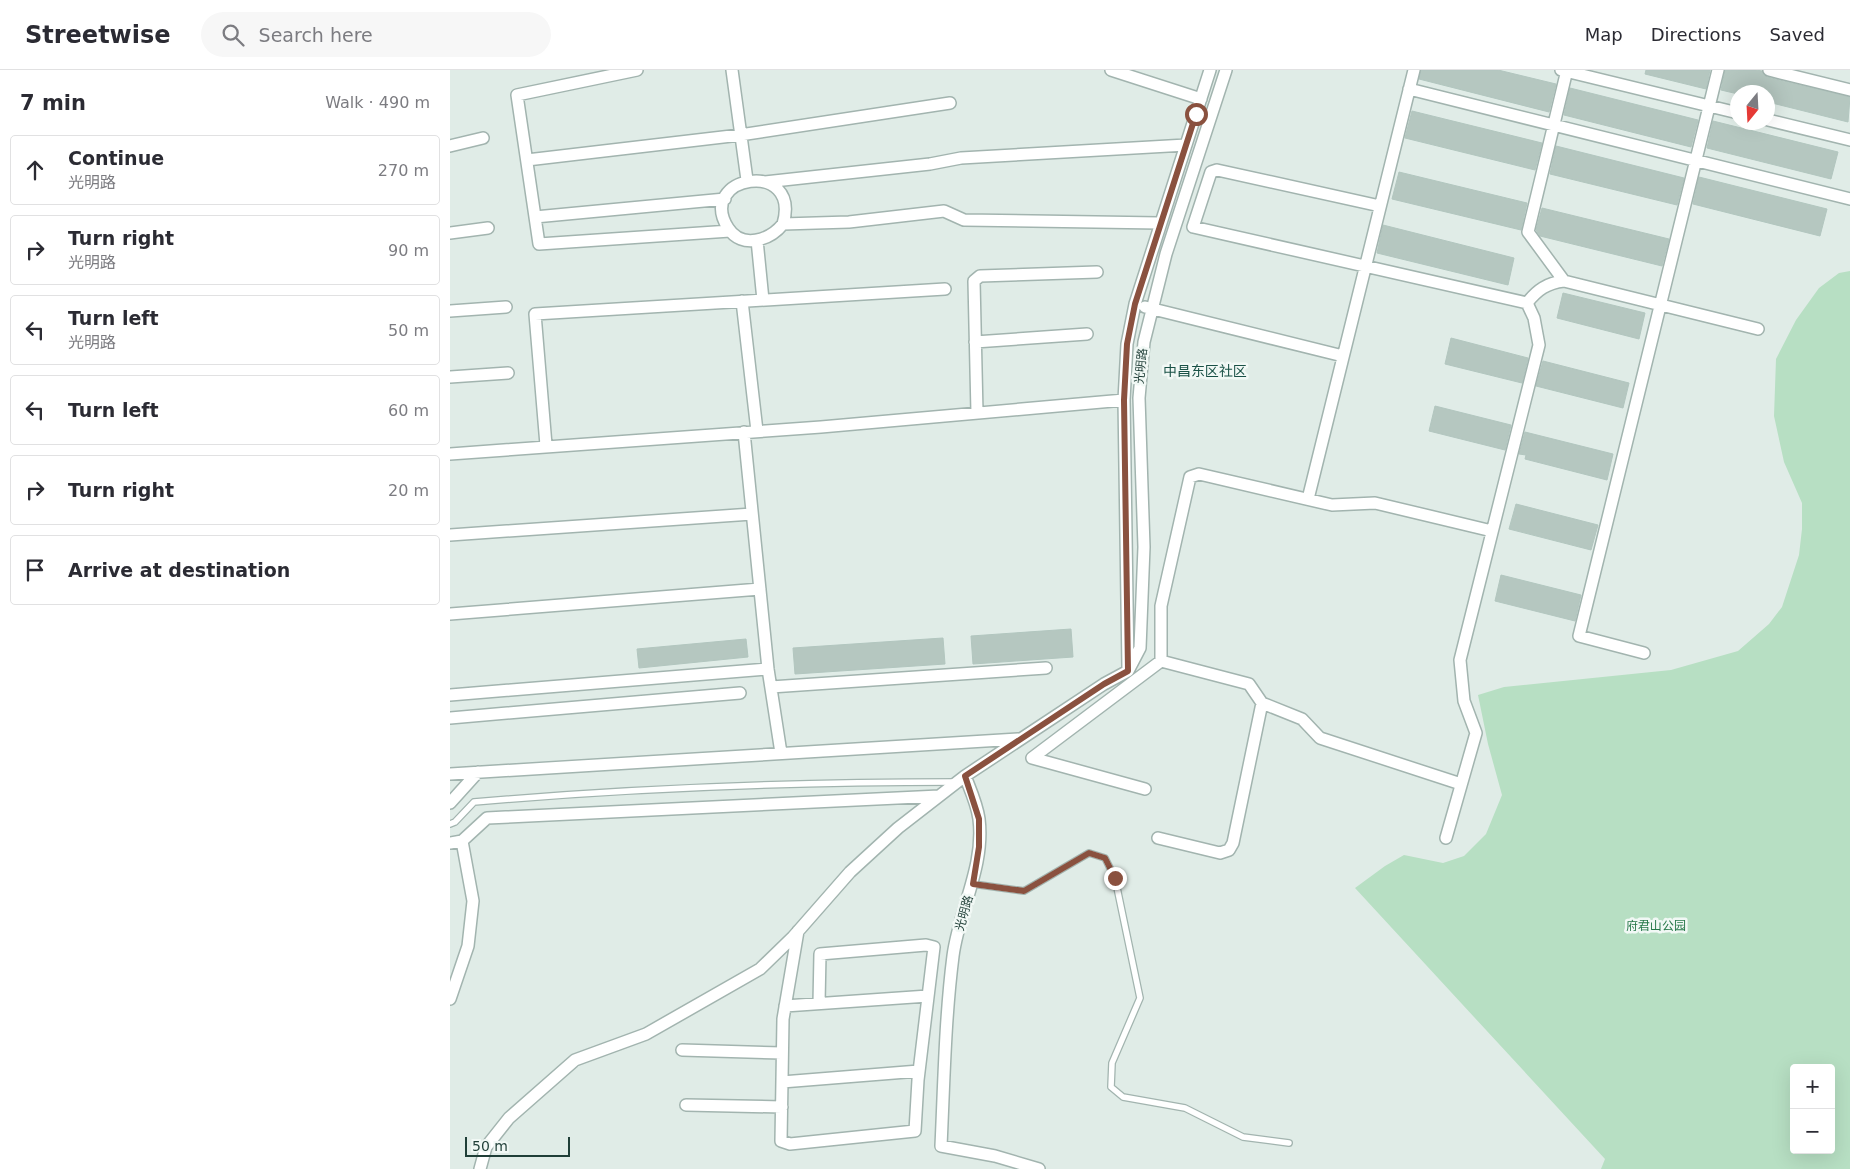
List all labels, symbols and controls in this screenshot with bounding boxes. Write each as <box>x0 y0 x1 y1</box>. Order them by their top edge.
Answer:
search box <box>201 12 551 57</box>
text: Streetwise <box>25 21 171 49</box>
icon: search <box>219 21 247 49</box>
text: Search here <box>259 24 373 46</box>
text: Map <box>1585 24 1623 45</box>
text: Directions <box>1651 24 1741 45</box>
text: Saved <box>1769 24 1825 45</box>
north arrow <box>1730 85 1775 130</box>
text: 7 min <box>20 91 86 115</box>
text: Walk · 490 m <box>325 93 430 112</box>
route start <box>1185 103 1208 126</box>
text: Continue <box>68 147 164 169</box>
icon: ahead <box>21 156 49 184</box>
text: 270 m <box>378 161 429 180</box>
text: 光明路 <box>68 173 116 192</box>
text: Turn right <box>68 227 174 249</box>
icon: right <box>21 236 49 264</box>
text: 90 m <box>388 241 429 260</box>
text: 光明路 <box>68 253 116 272</box>
text: Turn left <box>68 307 159 329</box>
icon: left <box>21 316 49 344</box>
text: 50 m <box>388 321 429 340</box>
text: 光明路 <box>68 333 116 352</box>
street label: 光明路 <box>1132 347 1150 385</box>
district label: 中昌东区社区 <box>1163 363 1247 379</box>
icon: left <box>21 396 49 424</box>
text: Turn left <box>68 399 159 421</box>
text: 60 m <box>388 401 429 420</box>
icon: right <box>21 476 49 504</box>
text: Turn right <box>68 479 174 501</box>
text: 20 m <box>388 481 429 500</box>
icon: arrive <box>21 556 49 584</box>
text: Arrive at destination <box>68 559 290 581</box>
route end <box>1104 867 1127 890</box>
street label: 光明路 <box>952 894 976 932</box>
park label: 府君山公园 <box>1626 919 1686 933</box>
map controls <box>1790 1064 1835 1154</box>
button: + <box>1790 1064 1835 1109</box>
button: − <box>1790 1109 1835 1154</box>
scale bar <box>465 1134 570 1157</box>
text: 50 m <box>472 1138 508 1154</box>

